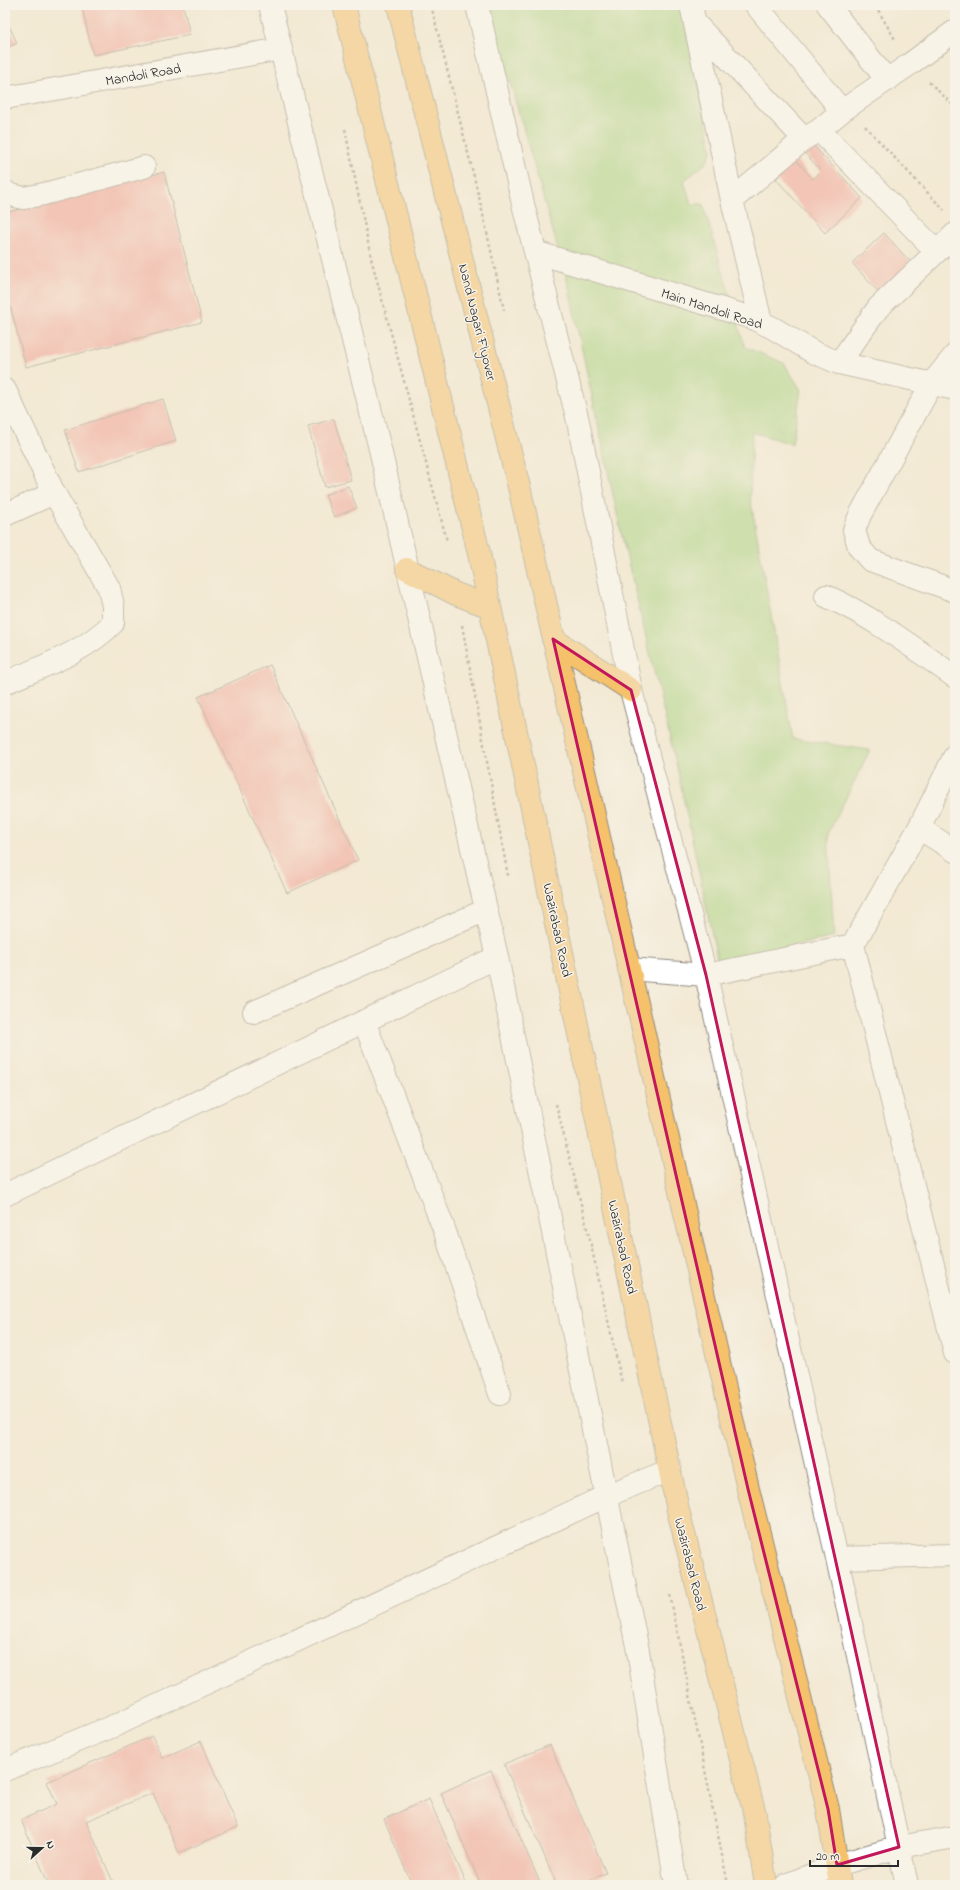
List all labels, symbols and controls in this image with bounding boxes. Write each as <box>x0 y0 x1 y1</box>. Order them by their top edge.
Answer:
street label: Mandoli Road <box>104 58 183 92</box>
street label: Nand Nagari Flyover <box>451 262 501 384</box>
street label: Main Mandoli Road <box>658 283 765 336</box>
street label: Wazirabad Road <box>536 881 577 979</box>
street label: Wazirabad Road <box>601 1198 642 1296</box>
street label: Wazirabad Road <box>668 1516 711 1613</box>
north arrow <box>22 1828 62 1868</box>
text: N <box>42 1838 59 1851</box>
scale bar <box>810 1842 898 1868</box>
text: 20 m <box>816 1848 839 1866</box>

